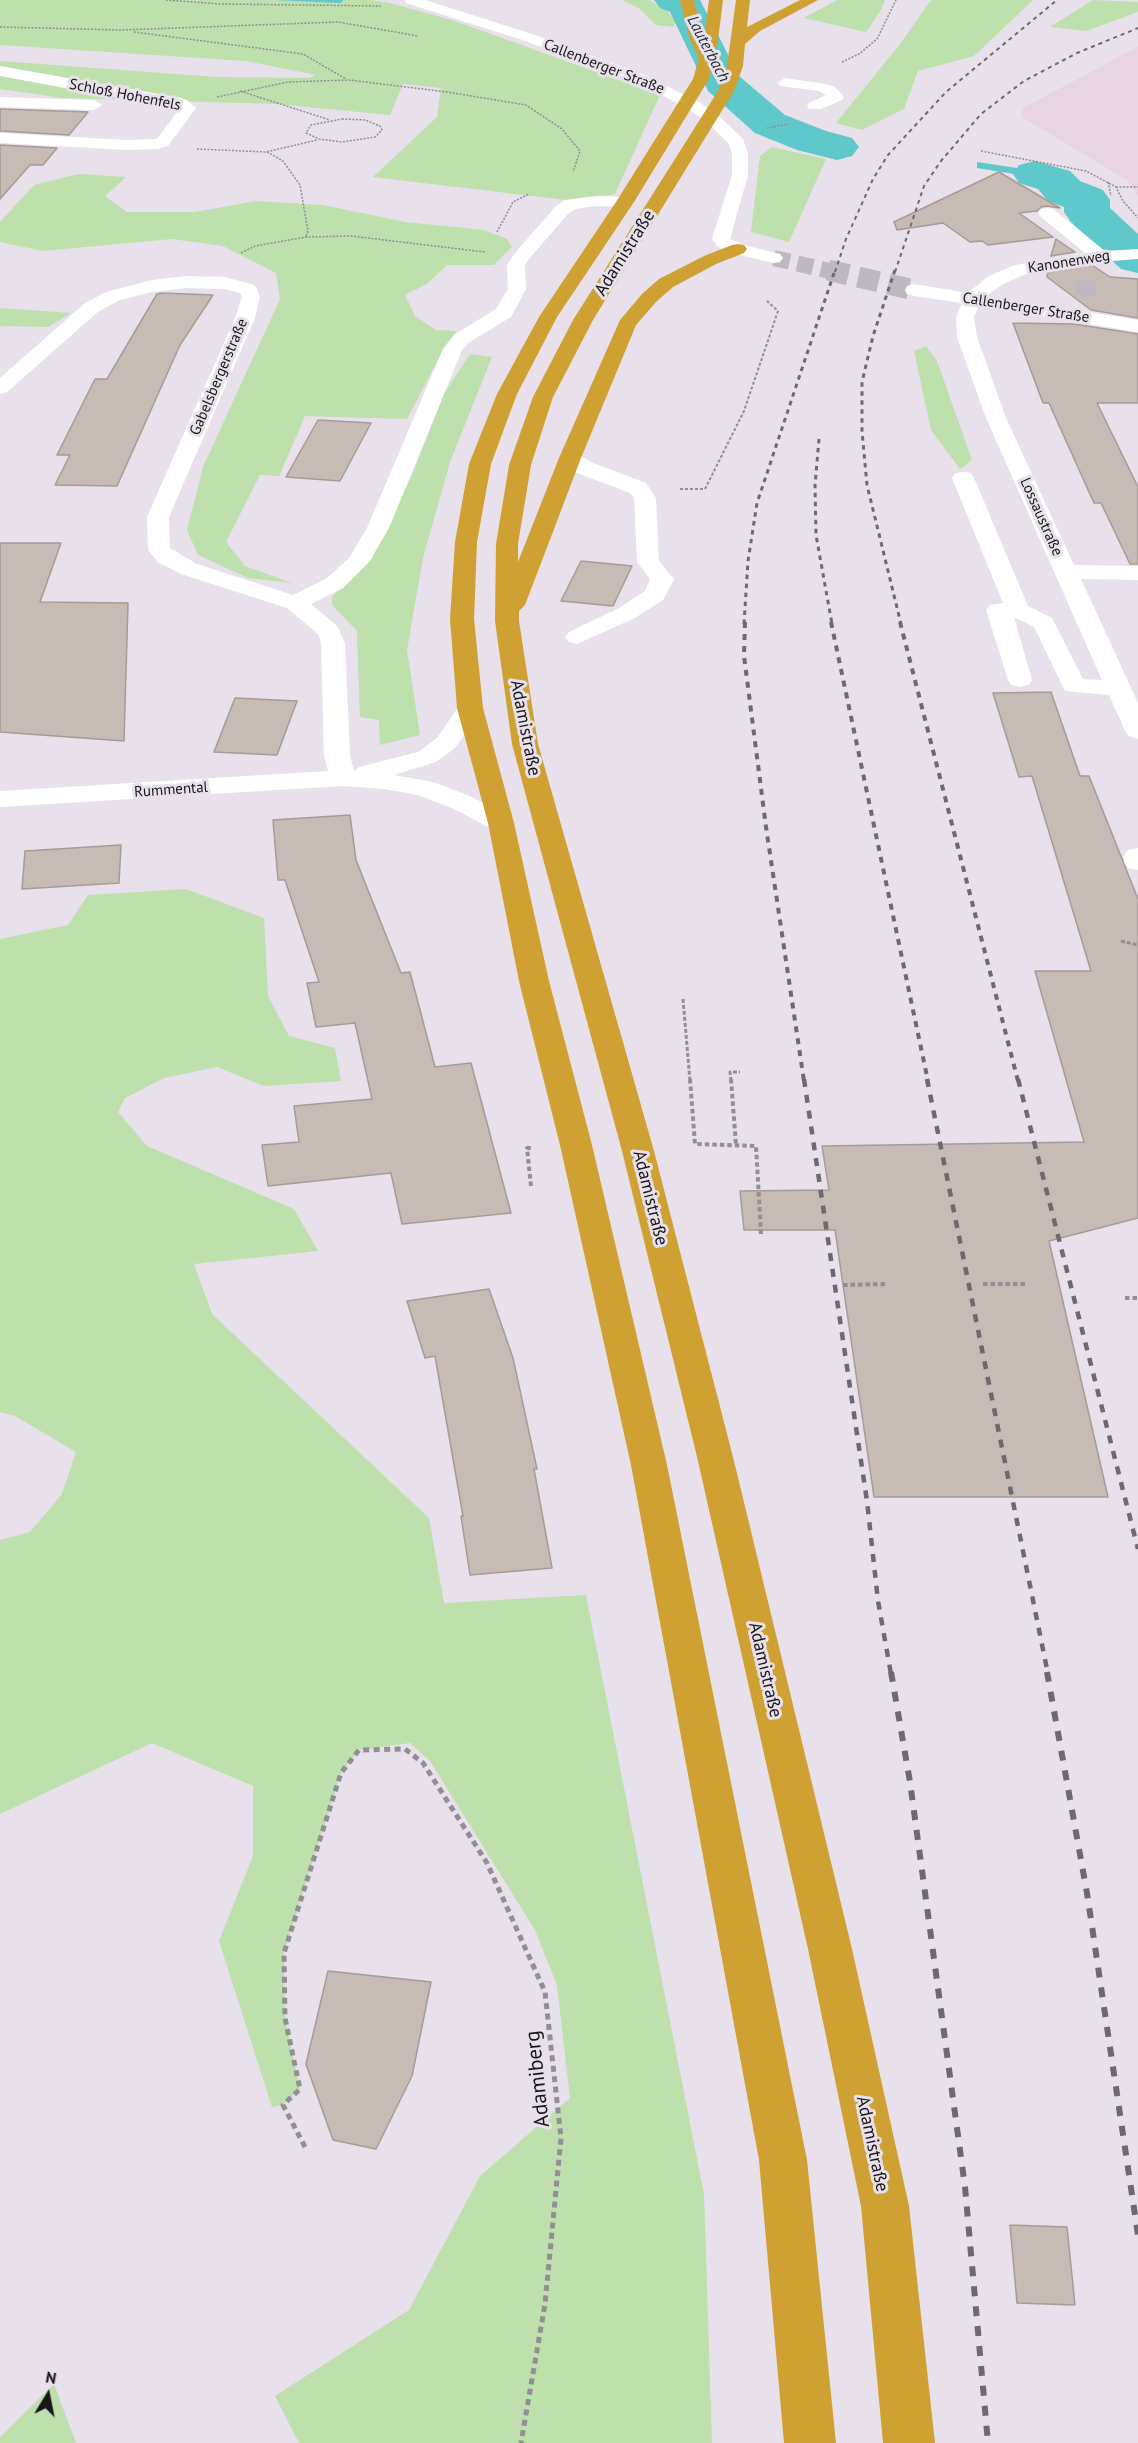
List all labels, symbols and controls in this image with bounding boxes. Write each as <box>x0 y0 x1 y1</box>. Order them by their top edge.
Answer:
water label: Lauterbach <box>683 13 733 85</box>
street label: Callenberger Straße <box>541 36 667 98</box>
street label: Schloß Hohenfels <box>68 75 182 115</box>
street label: Adamistraße <box>590 206 660 300</box>
street label: Kanonenweg <box>1027 247 1111 277</box>
street label: Callenberger Straße <box>961 289 1091 327</box>
street label: Gabelsbergerstraße <box>186 316 252 438</box>
street label: Lossaustraße <box>1016 475 1066 559</box>
street label: Adamistraße <box>505 678 545 778</box>
street label: Rummental <box>133 778 209 802</box>
street label: Adamistraße <box>628 1148 672 1248</box>
street label: Adamistraße <box>744 1620 786 1720</box>
street label: Adamiberg <box>520 2029 556 2129</box>
street label: Adamistraße <box>851 2094 893 2194</box>
north arrow <box>18 2365 78 2425</box>
text: N <box>44 2367 58 2388</box>

